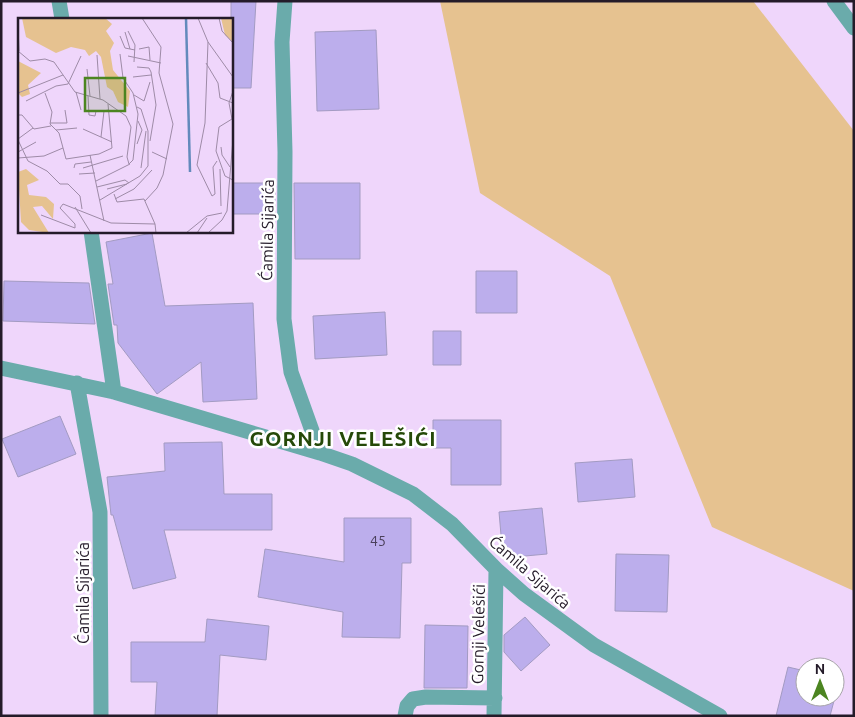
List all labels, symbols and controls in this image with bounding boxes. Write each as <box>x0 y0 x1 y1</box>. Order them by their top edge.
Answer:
inset map <box>18 18 232 232</box>
street label: Ćamila Sijarića <box>256 179 277 281</box>
district label: GORNJI VELEŠIĆI <box>250 426 436 450</box>
street label: Ćamila Sijarića <box>486 531 575 612</box>
house number: 45 <box>370 533 386 549</box>
street label: Ćamila Sijarića <box>73 542 92 644</box>
street label: Gornji Velešići <box>468 584 488 684</box>
north arrow <box>795 657 845 707</box>
text: N <box>815 661 825 677</box>

